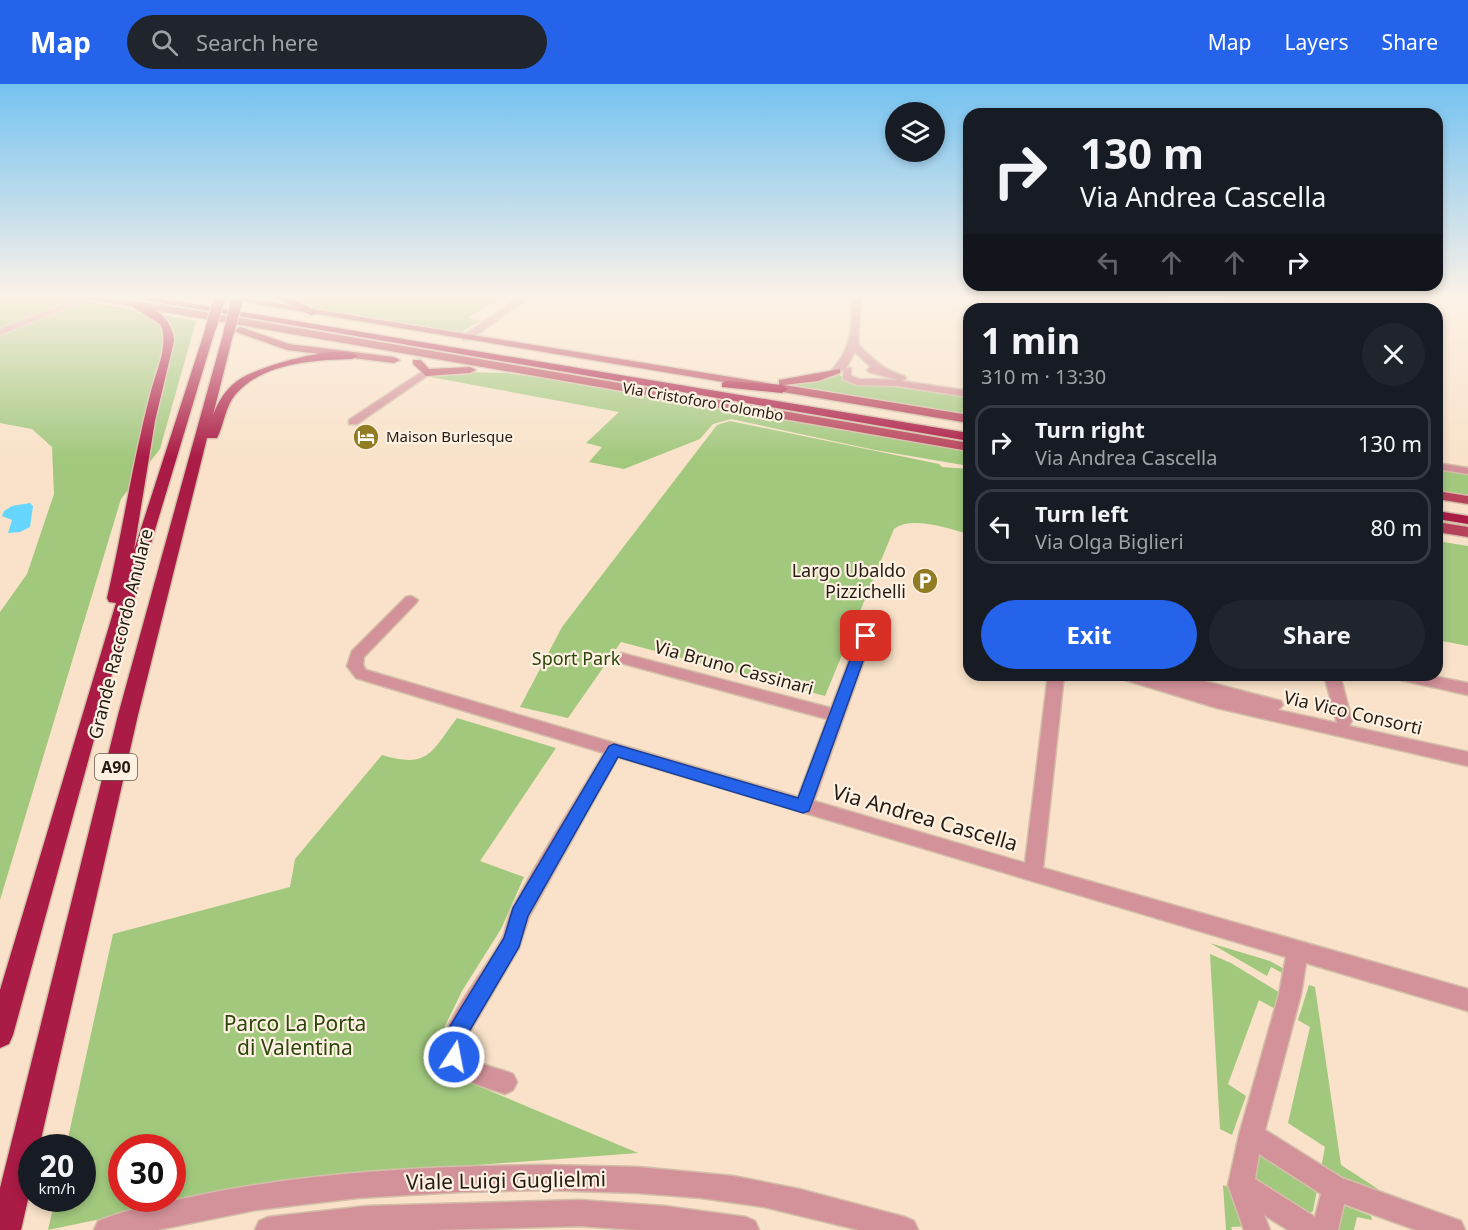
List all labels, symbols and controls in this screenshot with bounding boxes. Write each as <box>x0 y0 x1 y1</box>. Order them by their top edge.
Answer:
search box <box>127 15 547 69</box>
text: Map <box>30 23 91 61</box>
icon: search <box>148 26 181 59</box>
text: Search here <box>196 27 318 57</box>
text: Map <box>1208 28 1252 56</box>
text: Layers <box>1285 28 1349 56</box>
text: Share <box>1382 28 1438 56</box>
map controls <box>885 102 945 162</box>
button: layers <box>885 102 945 162</box>
text: 130 m <box>1080 124 1204 181</box>
icon: right <box>981 132 1059 210</box>
text: Via Andrea Cascella <box>1080 178 1326 215</box>
icon: left <box>1092 246 1125 279</box>
icon: ahead <box>1155 246 1188 279</box>
icon: ahead <box>1218 246 1251 279</box>
icon: right <box>1281 246 1314 279</box>
text: 1 min <box>981 316 1080 365</box>
button: close <box>1362 323 1425 386</box>
text: 310 m · 13:30 <box>981 363 1106 390</box>
street label: Via Cristoforo Colombo <box>621 377 785 425</box>
text: Turn right <box>1035 414 1145 444</box>
hotel icon: Maison Burlesque <box>351 422 381 452</box>
place label: Maison Burlesque <box>386 426 513 446</box>
icon: right <box>984 426 1017 459</box>
text: 130 m <box>1358 428 1422 458</box>
text: Via Andrea Cascella <box>1035 444 1217 471</box>
text: Turn left <box>1035 498 1129 528</box>
icon: left <box>984 510 1017 543</box>
text: 80 m <box>1371 512 1422 542</box>
street label: Grande Raccordo Anulare <box>82 526 158 742</box>
text: Via Olga Biglieri <box>1035 528 1184 555</box>
place label: Largo Ubaldo Pizzichelli <box>792 558 906 603</box>
parking icon: Largo Ubaldo Pizzichelli <box>910 566 940 596</box>
button: Exit <box>981 600 1197 669</box>
button: Share <box>1209 600 1425 669</box>
pin <box>840 610 891 661</box>
icon: arrive <box>849 619 882 652</box>
street label: Via Bruno Cassinari <box>652 634 816 700</box>
park label: Sport Park <box>532 646 621 670</box>
street label: Via Vico Consorti <box>1282 684 1425 740</box>
road number: A90 <box>95 754 137 780</box>
street label: Via Andrea Cascella <box>829 777 1021 857</box>
park label: Parco La Porta di Valentina <box>224 1009 366 1061</box>
position arrow <box>422 1025 486 1089</box>
speed limit sign: 30 <box>108 1134 186 1212</box>
text: 20 <box>40 1145 74 1186</box>
street label: Viale Luigi Guglielmi <box>406 1164 606 1196</box>
text: km/h <box>39 1178 75 1198</box>

